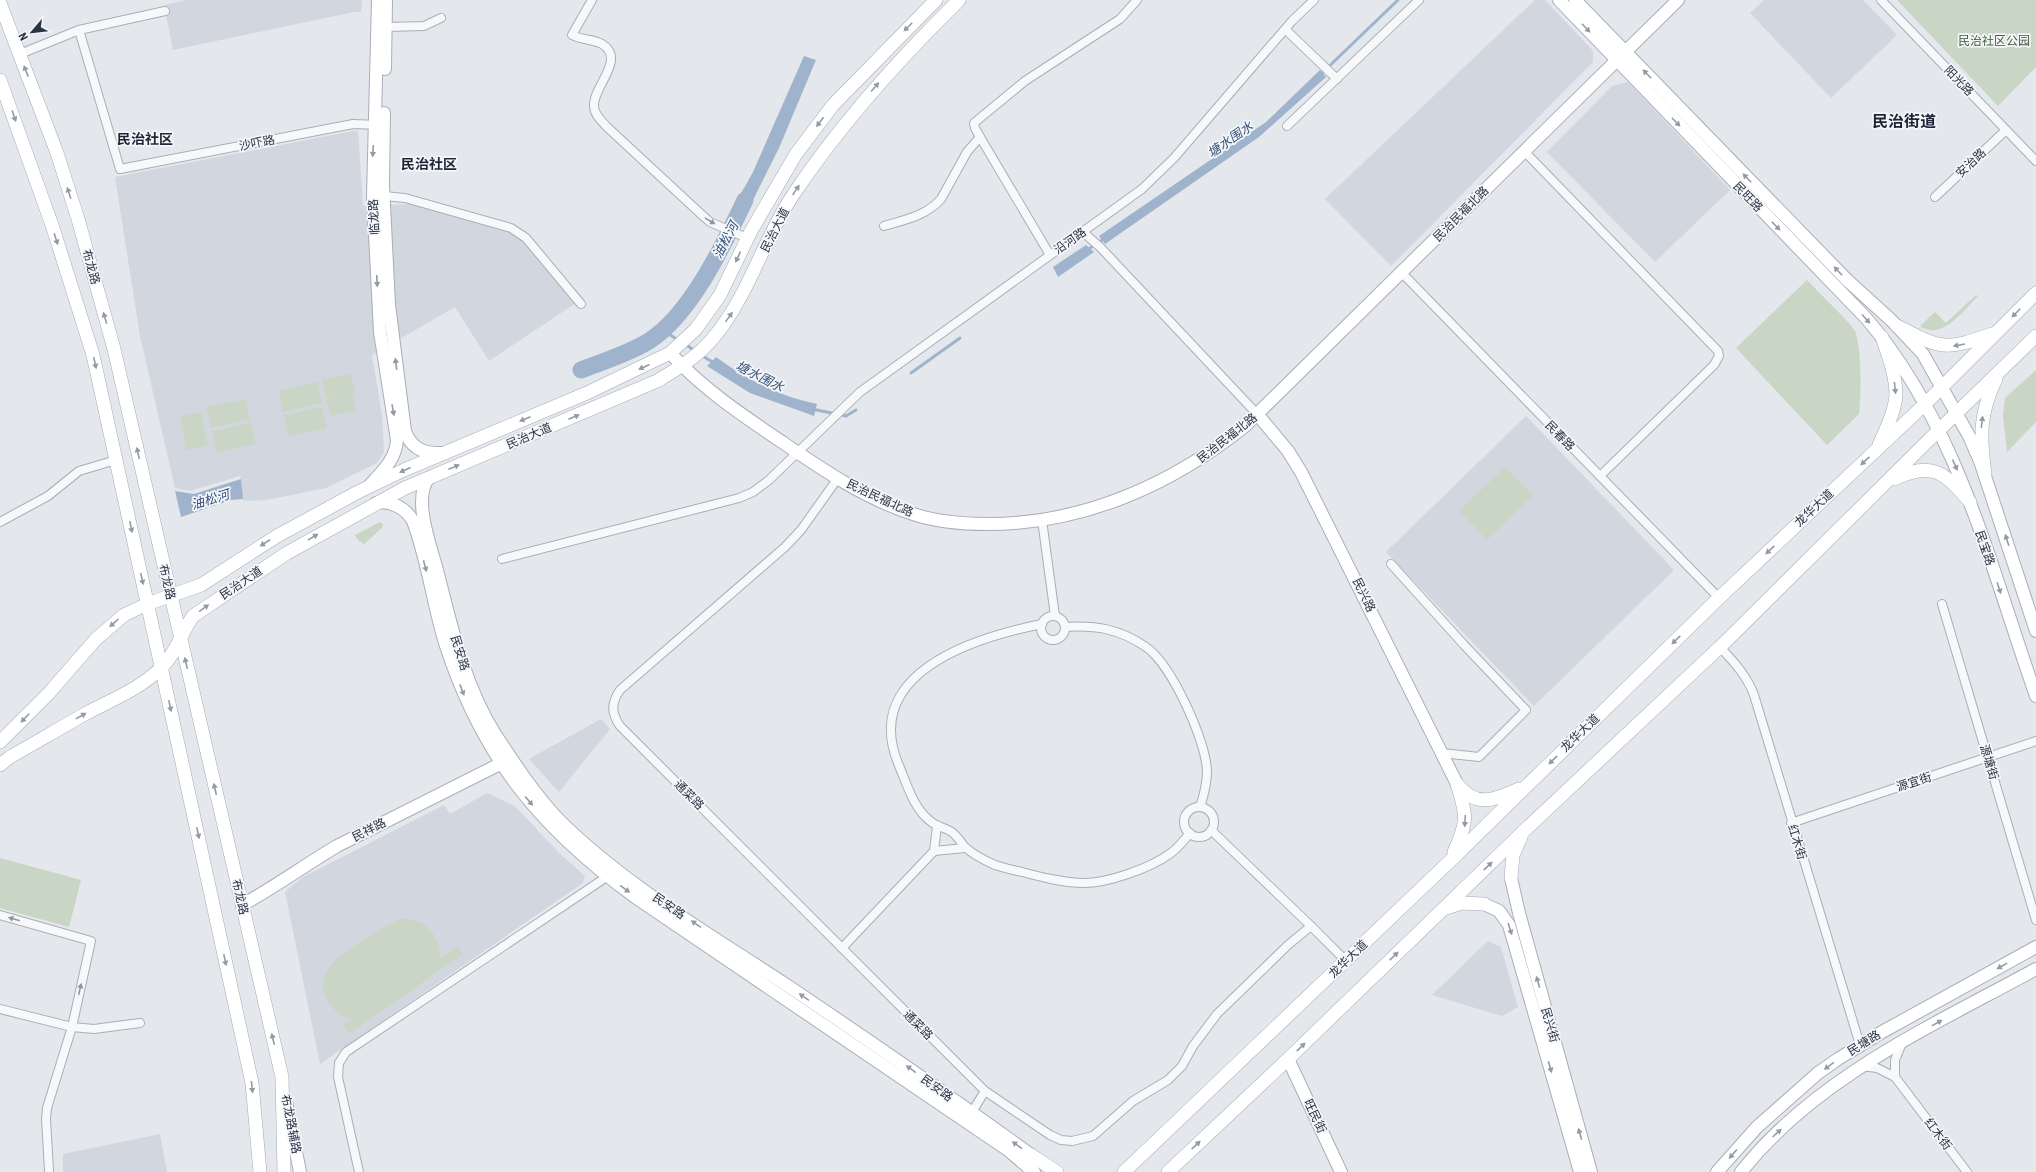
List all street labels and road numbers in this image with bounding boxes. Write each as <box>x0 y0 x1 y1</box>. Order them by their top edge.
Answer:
street label: 阳光路 <box>1941 63 1977 99</box>
street label: 沙吓路 <box>238 133 276 153</box>
street label: 安治路 <box>1953 146 1989 180</box>
street label: 民旺路 <box>1730 179 1766 215</box>
street label: 民治民福北路 <box>1431 184 1491 244</box>
street label: 临龙路 <box>366 199 382 235</box>
street label: 民治大道 <box>758 205 792 255</box>
street label: 沿河路 <box>1051 225 1089 257</box>
street label: 布龙路 <box>79 248 103 286</box>
street label: 民治民福北路 <box>1194 410 1260 466</box>
street label: 民春路 <box>1542 418 1578 454</box>
street label: 民治大道 <box>504 420 554 452</box>
street label: 民治民福北路 <box>844 476 916 520</box>
street label: 龙华大道 <box>1792 487 1836 529</box>
street label: 民宝路 <box>1973 529 1997 567</box>
street label: 布龙路 <box>156 563 178 601</box>
street label: 民治大道 <box>217 564 265 602</box>
street label: 民兴路 <box>1350 576 1378 614</box>
street label: 民安路 <box>448 634 472 672</box>
street label: 龙华大道 <box>1558 711 1602 755</box>
street label: 源塘街 <box>1977 743 2001 781</box>
street label: 源宜街 <box>1895 770 1933 794</box>
street label: 通菜路 <box>671 777 707 813</box>
street label: 民祥路 <box>350 816 388 844</box>
street label: 红木街 <box>1785 823 1809 861</box>
street label: 布龙路 <box>229 878 251 916</box>
street label: 民安路 <box>650 890 688 922</box>
street label: 龙华大道 <box>1326 937 1370 981</box>
street label: 民兴街 <box>1538 1006 1562 1044</box>
street label: 通菜路 <box>900 1007 936 1043</box>
street label: 民塘路 <box>1845 1028 1883 1058</box>
street label: 民安路 <box>918 1072 956 1104</box>
street label: 布龙路辅路 <box>278 1093 304 1155</box>
street label: 旺民街 <box>1301 1097 1329 1135</box>
street label: 红木街 <box>1922 1115 1954 1153</box>

